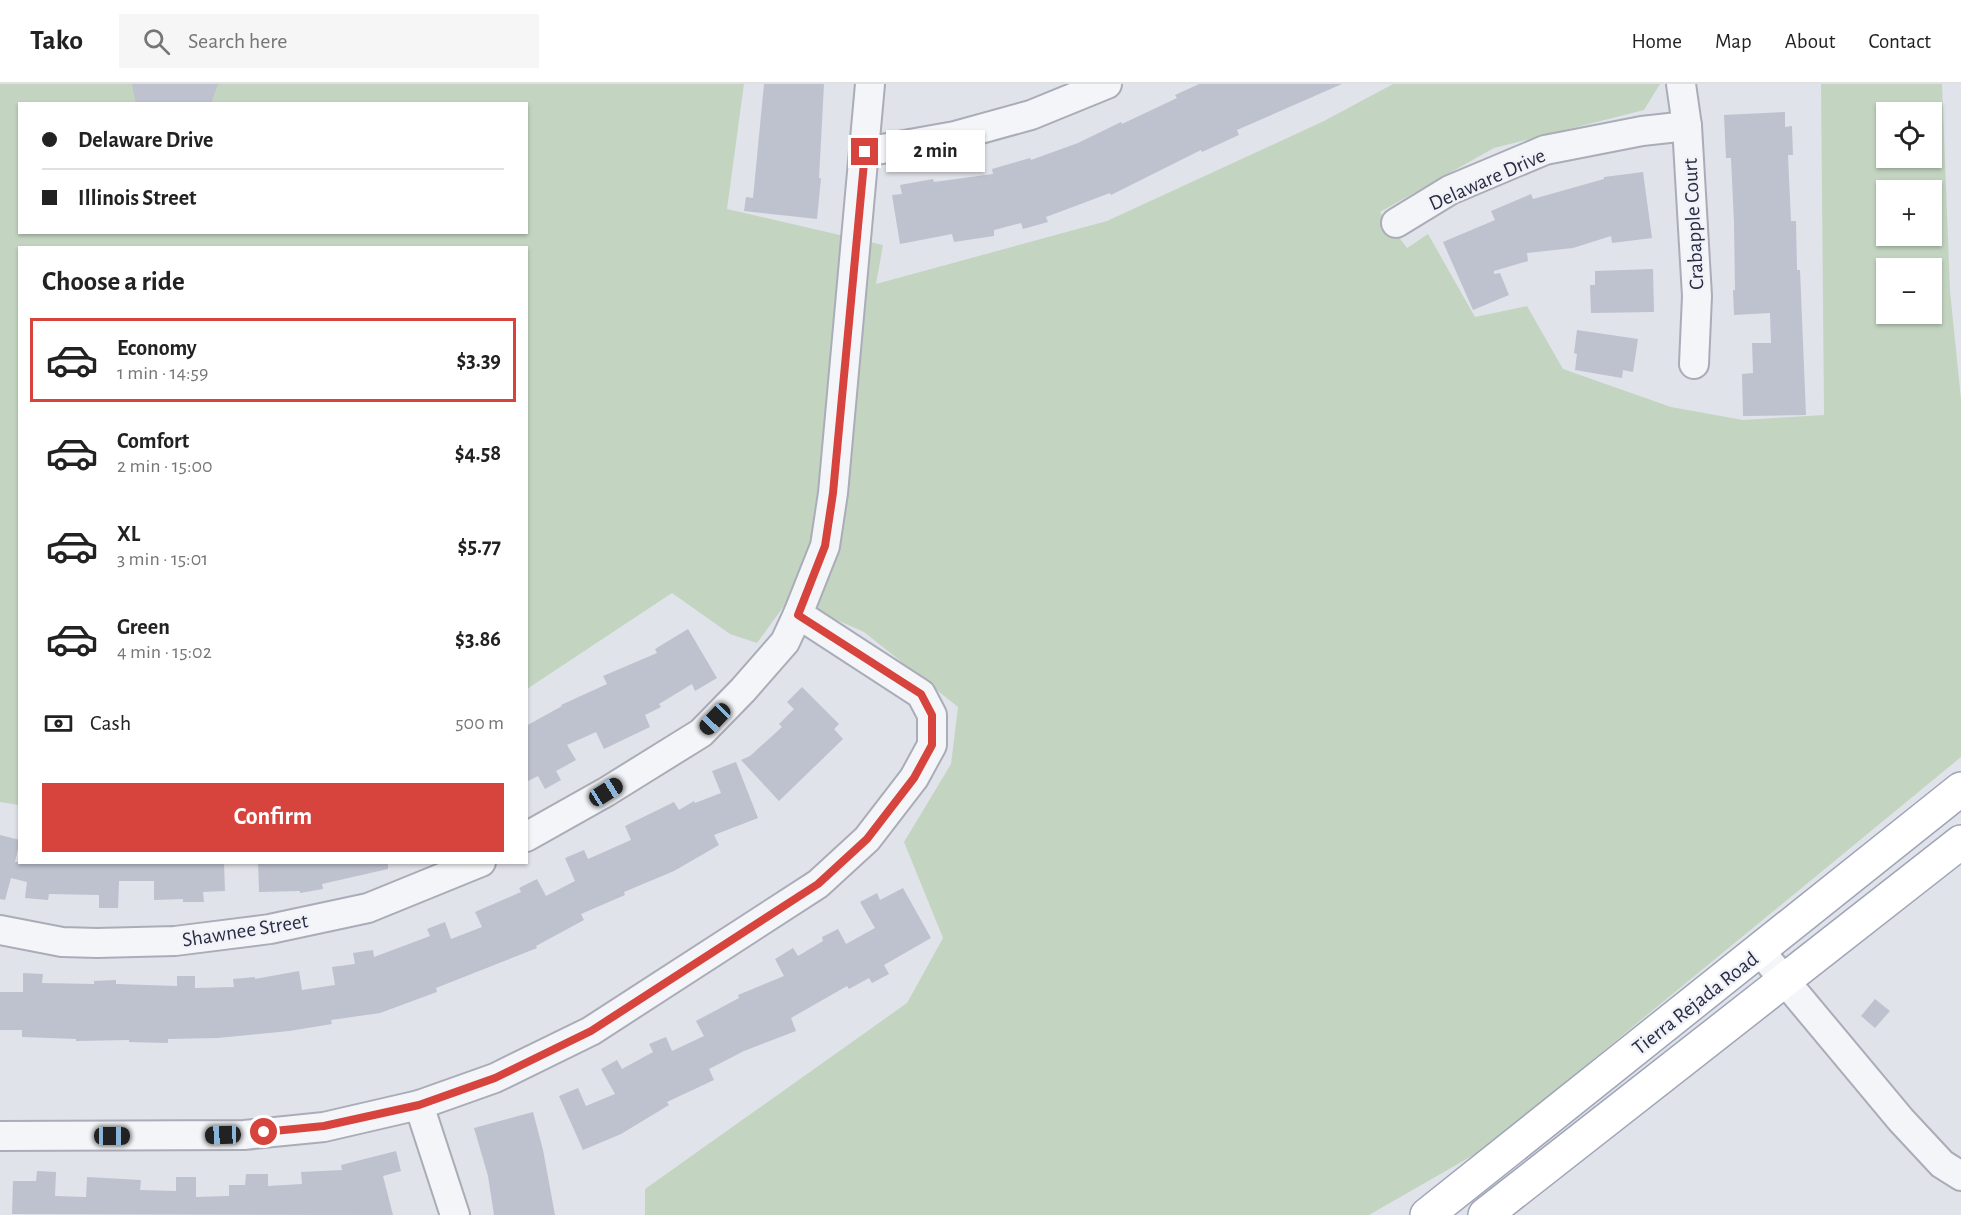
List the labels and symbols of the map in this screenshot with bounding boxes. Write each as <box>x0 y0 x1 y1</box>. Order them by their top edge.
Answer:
callout: 2 min <box>886 131 985 173</box>
route end <box>851 138 878 165</box>
street label: Delaware Drive <box>1426 144 1548 214</box>
street label: Crabapple Court <box>1680 157 1707 290</box>
car <box>696 700 734 738</box>
car <box>586 775 626 809</box>
street label: Shawnee Street <box>181 910 310 951</box>
street label: Tierra Rejada Road <box>1628 948 1762 1059</box>
route start <box>250 1118 277 1145</box>
car <box>205 1125 241 1145</box>
car <box>94 1127 130 1145</box>

